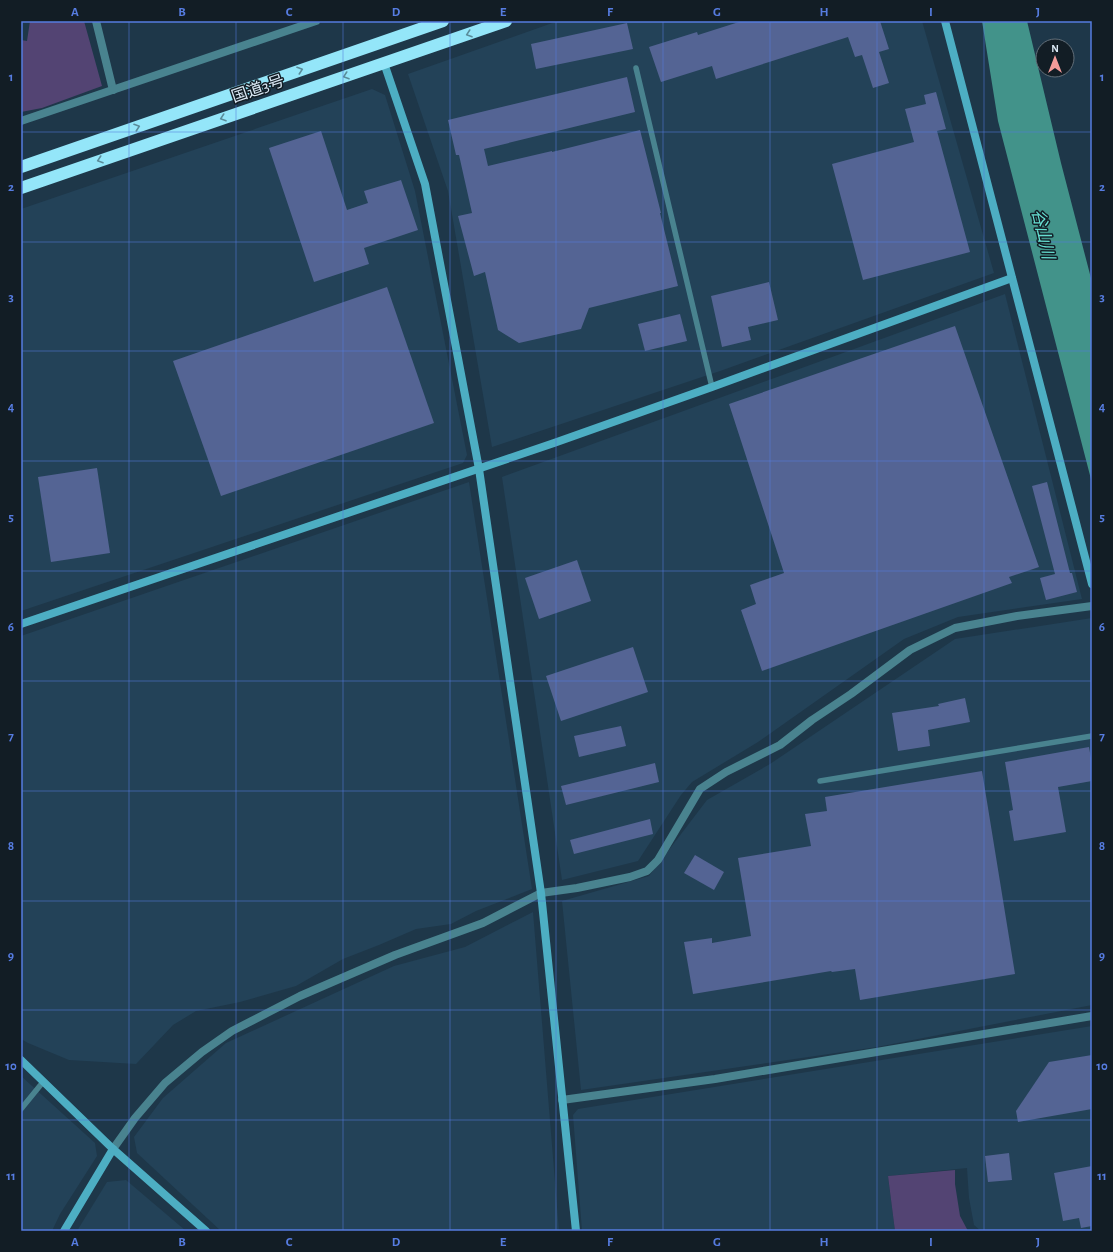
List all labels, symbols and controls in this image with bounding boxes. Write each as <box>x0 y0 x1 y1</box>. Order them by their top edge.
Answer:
text: A <box>71 6 79 19</box>
text: B <box>178 6 186 19</box>
text: C <box>286 6 293 19</box>
text: D <box>392 6 401 19</box>
text: E <box>500 6 507 19</box>
text: F <box>607 6 614 19</box>
text: G <box>713 6 721 19</box>
text: H <box>819 6 829 19</box>
text: I <box>929 6 933 19</box>
text: J <box>1036 6 1040 19</box>
one-way arrow <box>466 29 473 37</box>
north arrow <box>1035 38 1075 78</box>
text: N <box>1051 43 1059 54</box>
one-way arrow <box>296 67 303 75</box>
text: 1 <box>9 71 13 84</box>
one-way arrow <box>343 71 350 79</box>
text: 1 <box>1100 71 1104 84</box>
street label: 国道3号 <box>229 72 286 105</box>
one-way arrow <box>220 113 227 122</box>
one-way arrow <box>134 123 141 131</box>
one-way arrow <box>97 156 104 164</box>
text: 2 <box>8 181 14 194</box>
text: 2 <box>1099 181 1105 194</box>
water label: 谷山川 <box>1029 207 1057 263</box>
text: 3 <box>8 291 14 304</box>
text: 3 <box>1099 291 1105 304</box>
text: 4 <box>8 401 15 414</box>
text: 4 <box>1099 401 1106 414</box>
text: 5 <box>8 511 14 524</box>
text: 5 <box>1099 511 1105 524</box>
text: 6 <box>8 621 14 634</box>
text: 6 <box>1099 621 1105 634</box>
text: 7 <box>8 730 14 743</box>
text: 7 <box>1099 730 1105 743</box>
text: 8 <box>8 840 14 853</box>
text: 8 <box>1099 840 1105 853</box>
text: 9 <box>8 950 14 963</box>
text: 9 <box>1099 950 1105 963</box>
text: 10 <box>5 1060 17 1073</box>
text: 10 <box>1096 1060 1108 1073</box>
text: 11 <box>6 1170 16 1183</box>
text: 11 <box>1097 1170 1107 1183</box>
text: A <box>71 1236 79 1249</box>
text: B <box>178 1236 186 1249</box>
text: C <box>286 1236 293 1249</box>
text: D <box>392 1236 401 1249</box>
text: E <box>500 1236 507 1249</box>
text: F <box>607 1236 614 1249</box>
text: G <box>713 1236 721 1249</box>
text: H <box>819 1236 829 1249</box>
text: I <box>929 1236 933 1249</box>
text: J <box>1036 1236 1040 1249</box>

